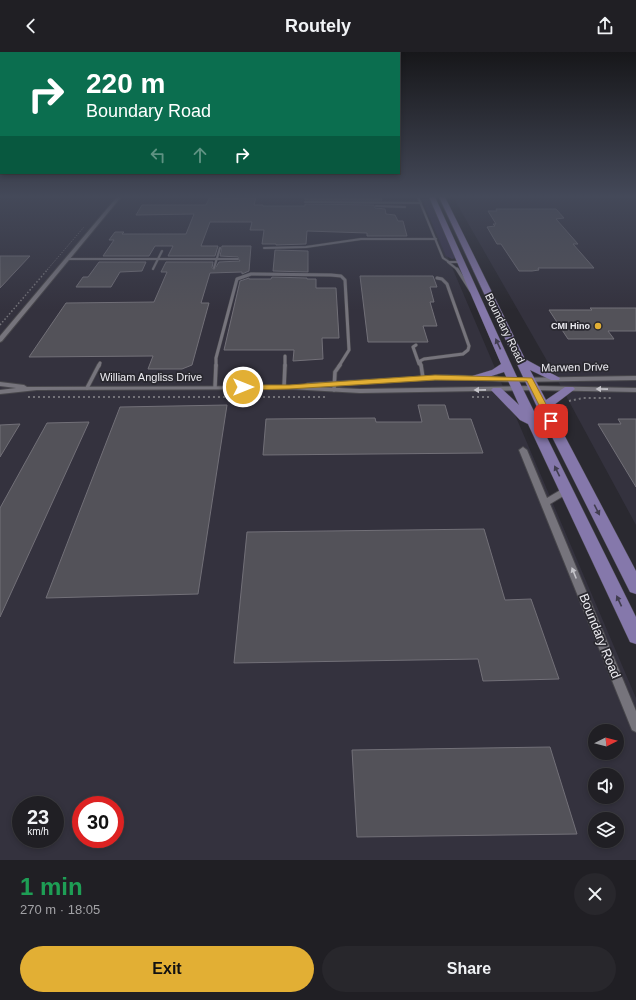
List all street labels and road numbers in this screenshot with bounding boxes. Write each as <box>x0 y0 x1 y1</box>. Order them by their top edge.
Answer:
street label: Boundary Road <box>483 291 527 365</box>
street label: Marwen Drive <box>541 360 609 374</box>
street label: William Angliss Drive <box>100 371 202 383</box>
street label: Boundary Road <box>576 591 624 681</box>

